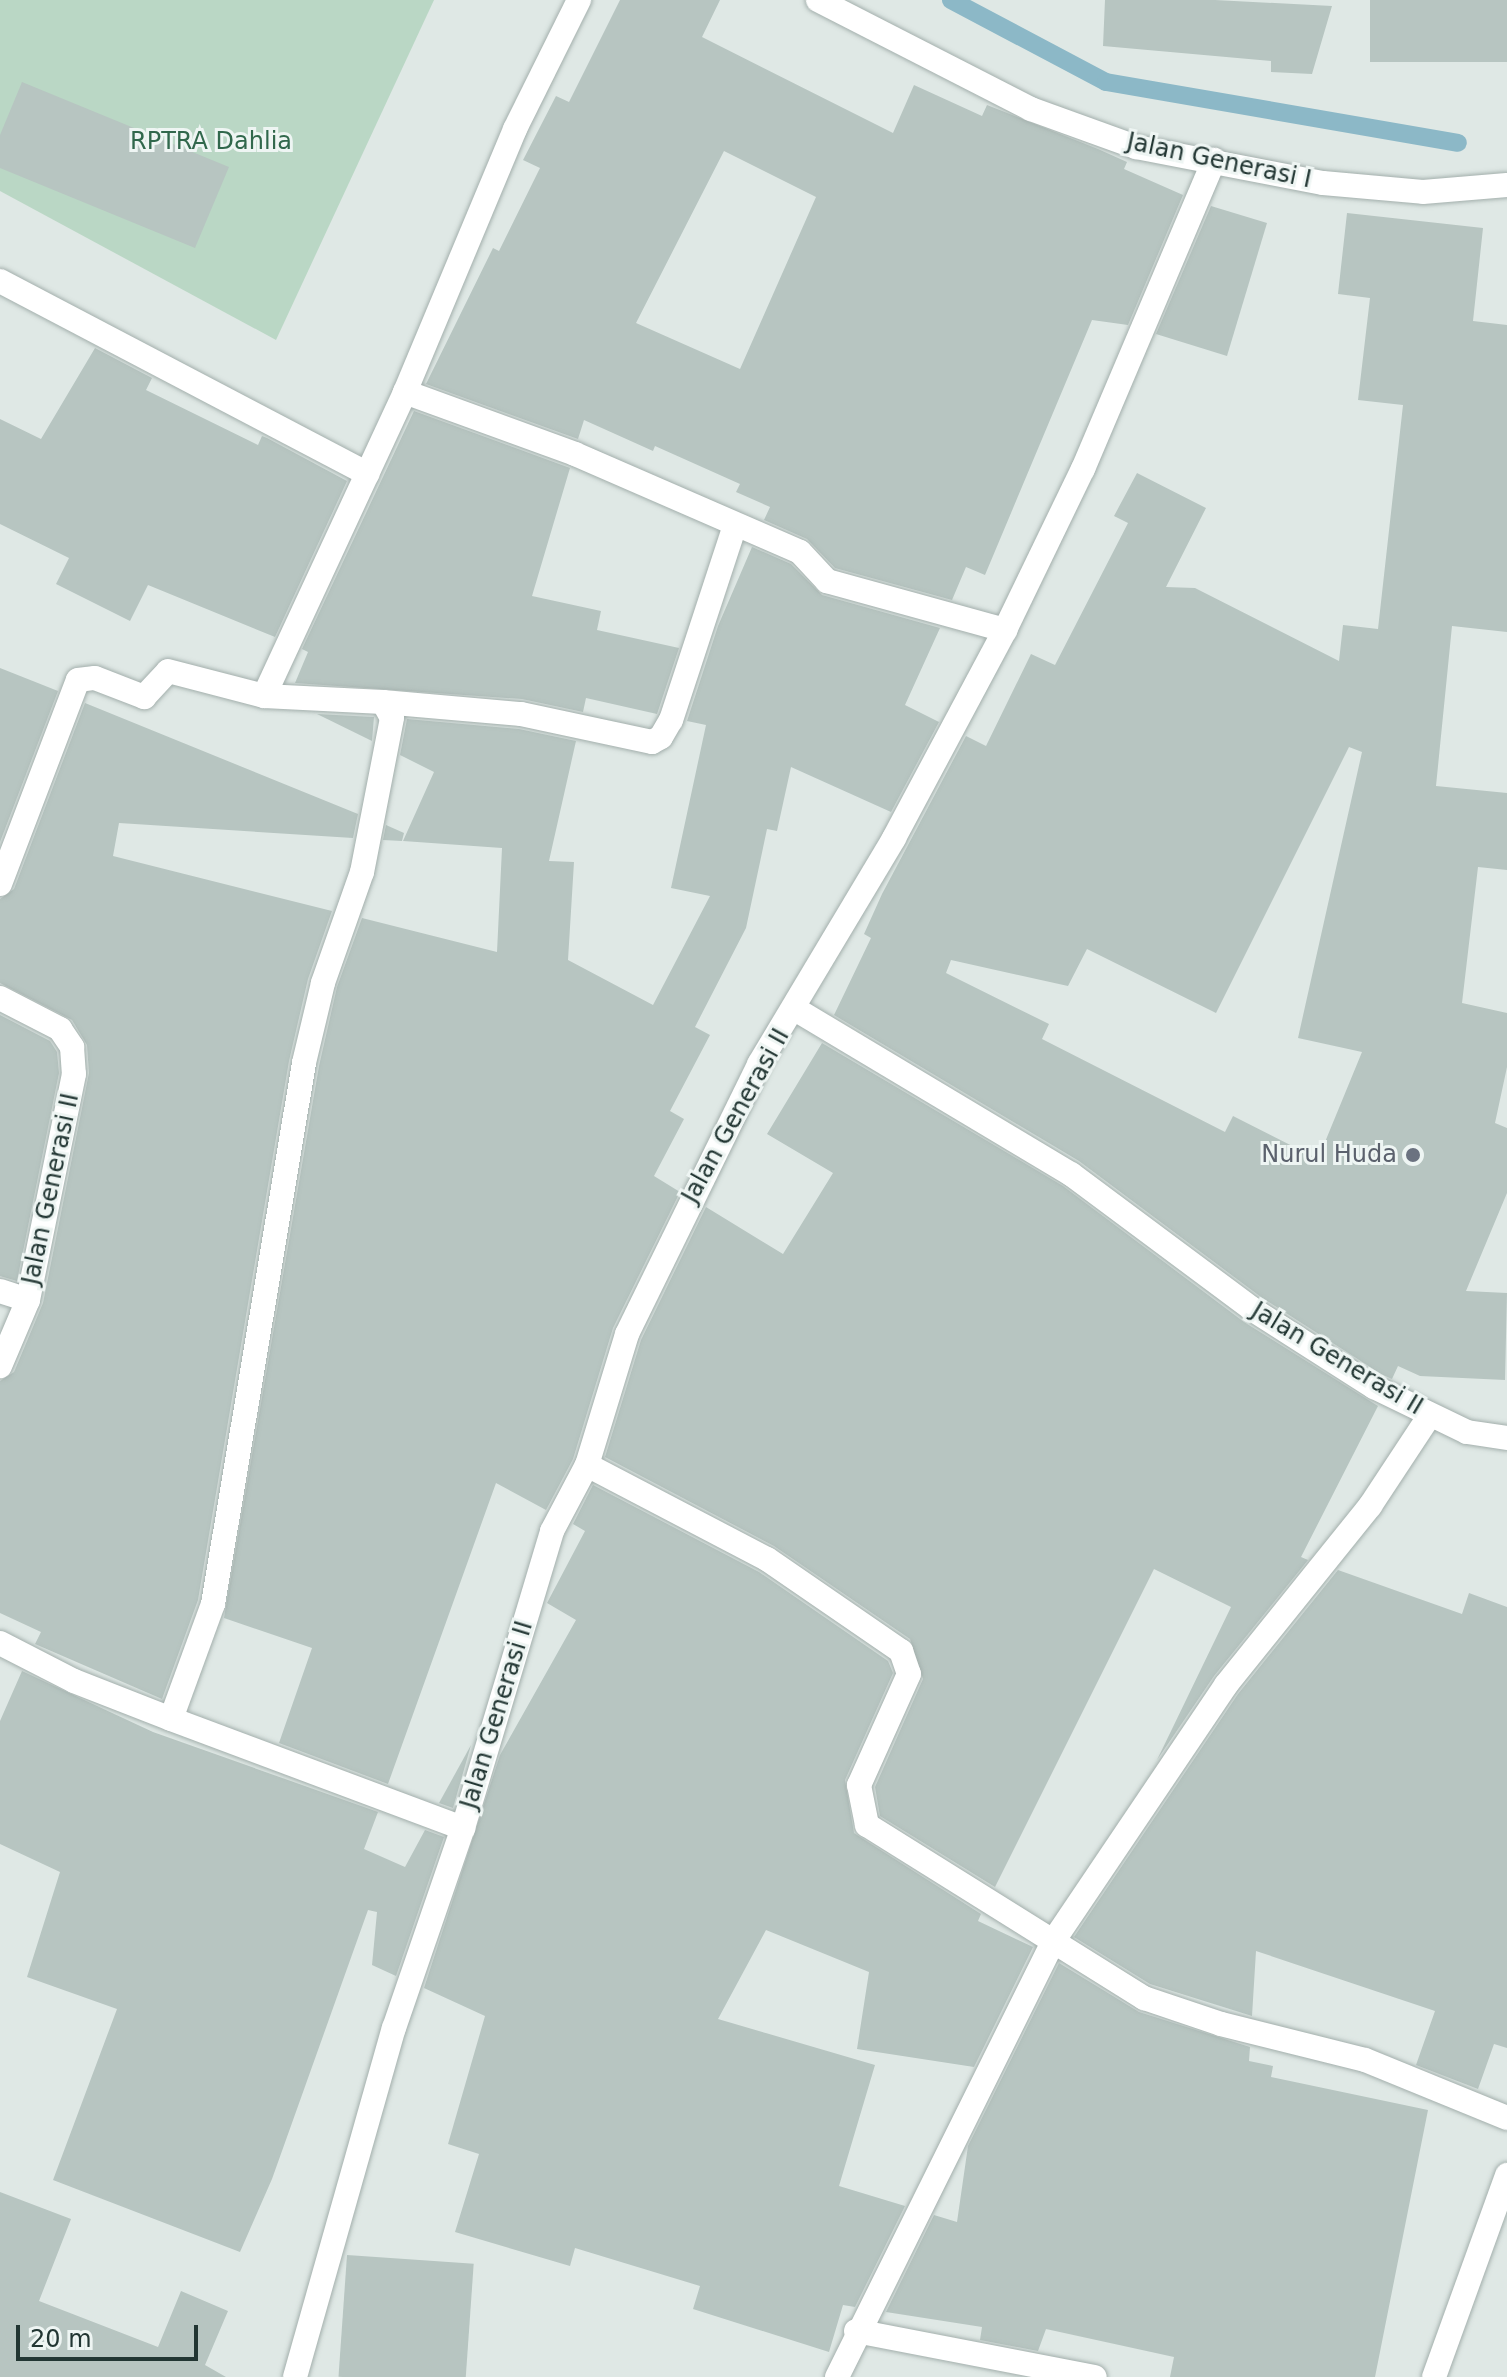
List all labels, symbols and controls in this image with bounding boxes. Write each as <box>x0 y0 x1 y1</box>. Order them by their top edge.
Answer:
street label: Jalan Generasi I <box>1124 127 1314 195</box>
park label: RPTRA Dahlia <box>130 128 292 156</box>
street label: Jalan Generasi II <box>676 1024 796 1208</box>
street label: Jalan Generasi II <box>17 1091 85 1287</box>
place label: Nurul Huda <box>1261 1141 1397 1169</box>
marker: Nurul Huda <box>1404 1146 1422 1164</box>
street label: Jalan Generasi II <box>1246 1296 1428 1422</box>
street label: Jalan Generasi II <box>455 1618 539 1812</box>
scale bar <box>20 2309 202 2359</box>
text: 20 m <box>30 2325 92 2353</box>

